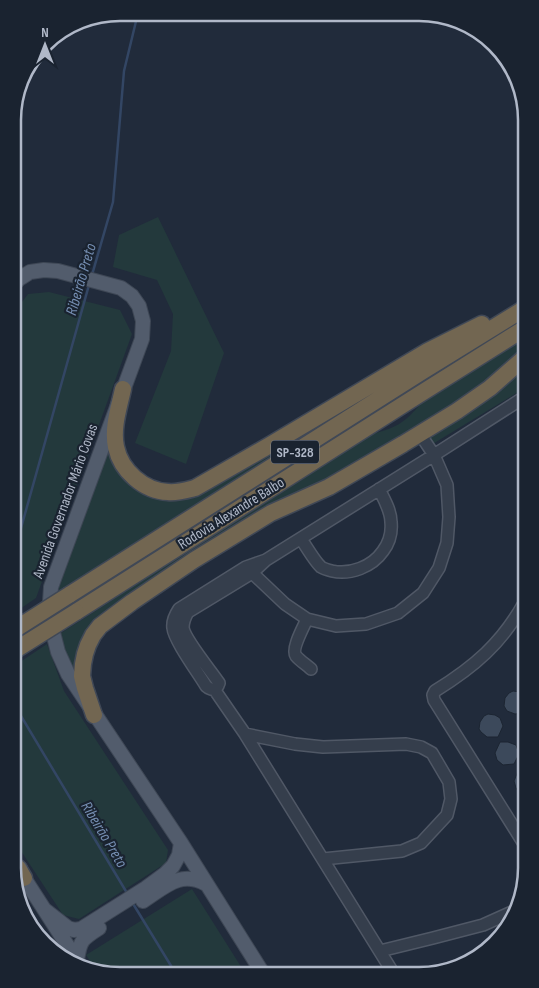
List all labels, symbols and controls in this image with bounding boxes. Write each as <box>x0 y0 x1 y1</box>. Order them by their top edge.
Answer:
north arrow <box>20 20 70 70</box>
text: N <box>41 24 49 41</box>
water label: Ribeirão Preto <box>62 241 101 318</box>
street label: Avenida Governador Mário Covas <box>28 421 102 582</box>
road number: SP-328 <box>271 441 319 464</box>
street label: Rodovia Alexandre Balbo <box>175 473 288 554</box>
water label: Ribeirão Preto <box>77 798 131 872</box>

